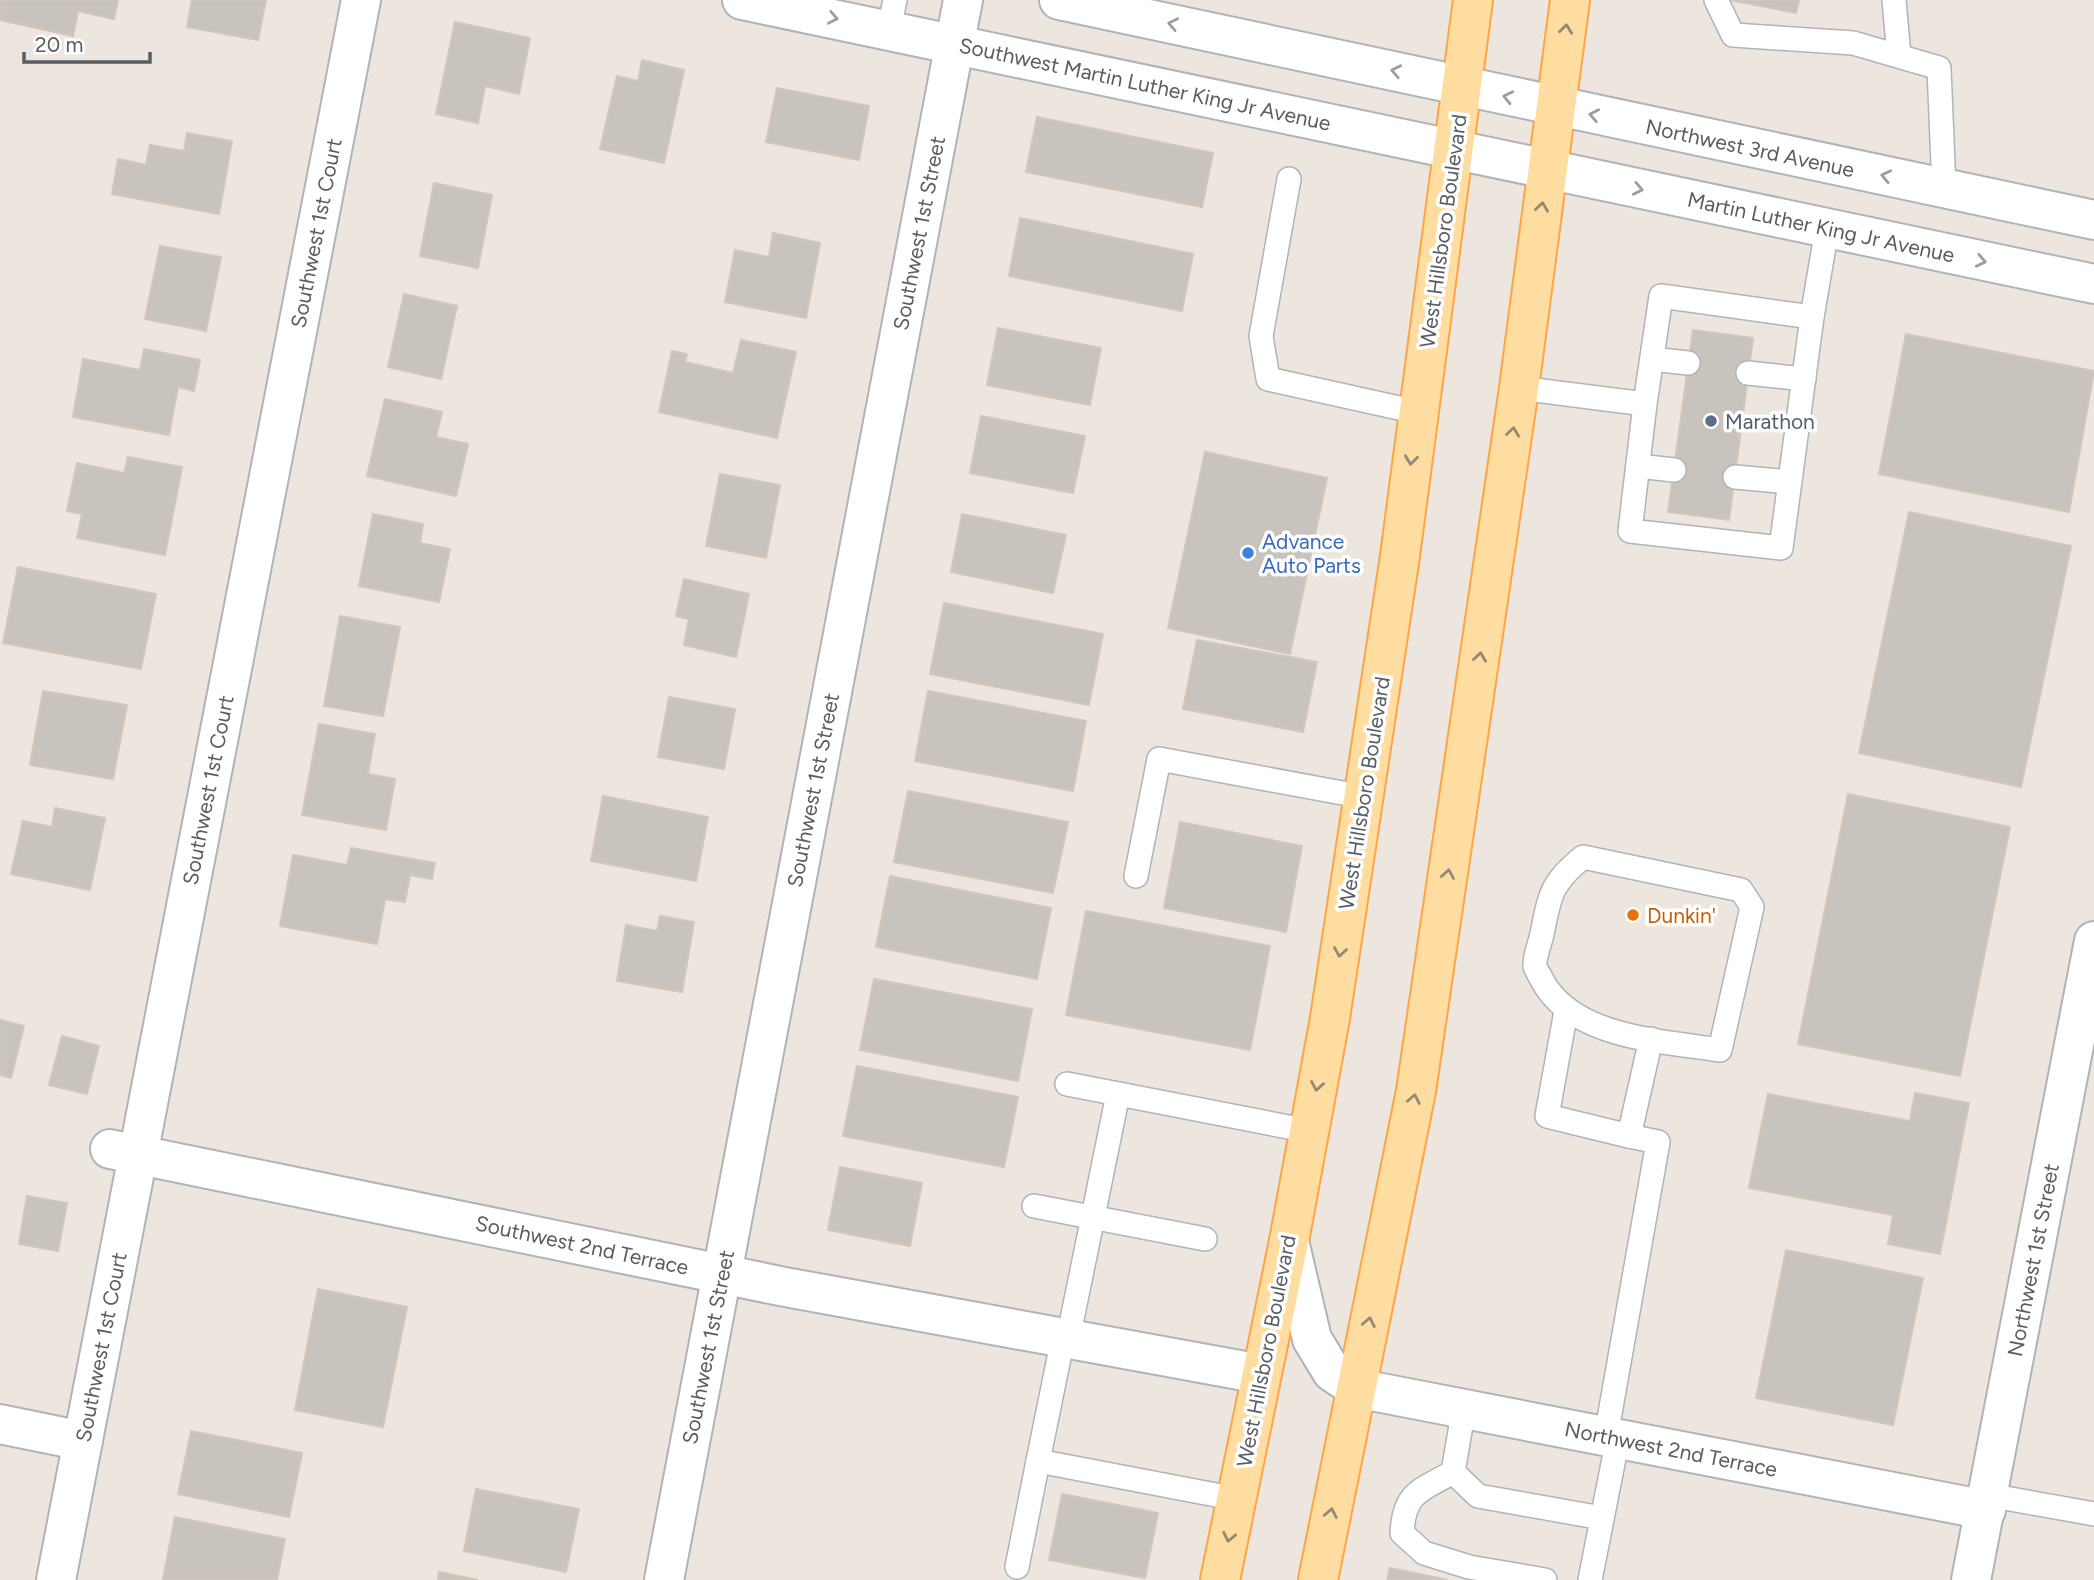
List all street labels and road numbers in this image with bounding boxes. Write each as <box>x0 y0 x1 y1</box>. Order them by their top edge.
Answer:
street label: Southwest Martin Luther King Jr Avenue <box>957 32 1333 136</box>
street label: West Hillsboro Boulevard <box>1414 113 1472 349</box>
street label: Northwest 3rd Avenue <box>1643 114 1857 182</box>
street label: Southwest 1st Street <box>888 134 950 332</box>
street label: Southwest 1st Court <box>285 136 347 330</box>
street label: Martin Luther King Jr Avenue <box>1685 186 1957 268</box>
street label: West Hillsboro Boulevard <box>1333 675 1395 911</box>
street label: Southwest 1st Street <box>782 691 844 889</box>
street label: Southwest 1st Court <box>177 693 239 887</box>
street label: Northwest 1st Street <box>2002 1161 2064 1359</box>
street label: Southwest 2nd Terrace <box>473 1210 691 1280</box>
street label: West Hillsboro Boulevard <box>1231 1233 1301 1469</box>
street label: Southwest 1st Street <box>677 1248 739 1446</box>
street label: Southwest 1st Court <box>70 1250 132 1444</box>
street label: Northwest 2nd Terrace <box>1563 1416 1779 1482</box>

